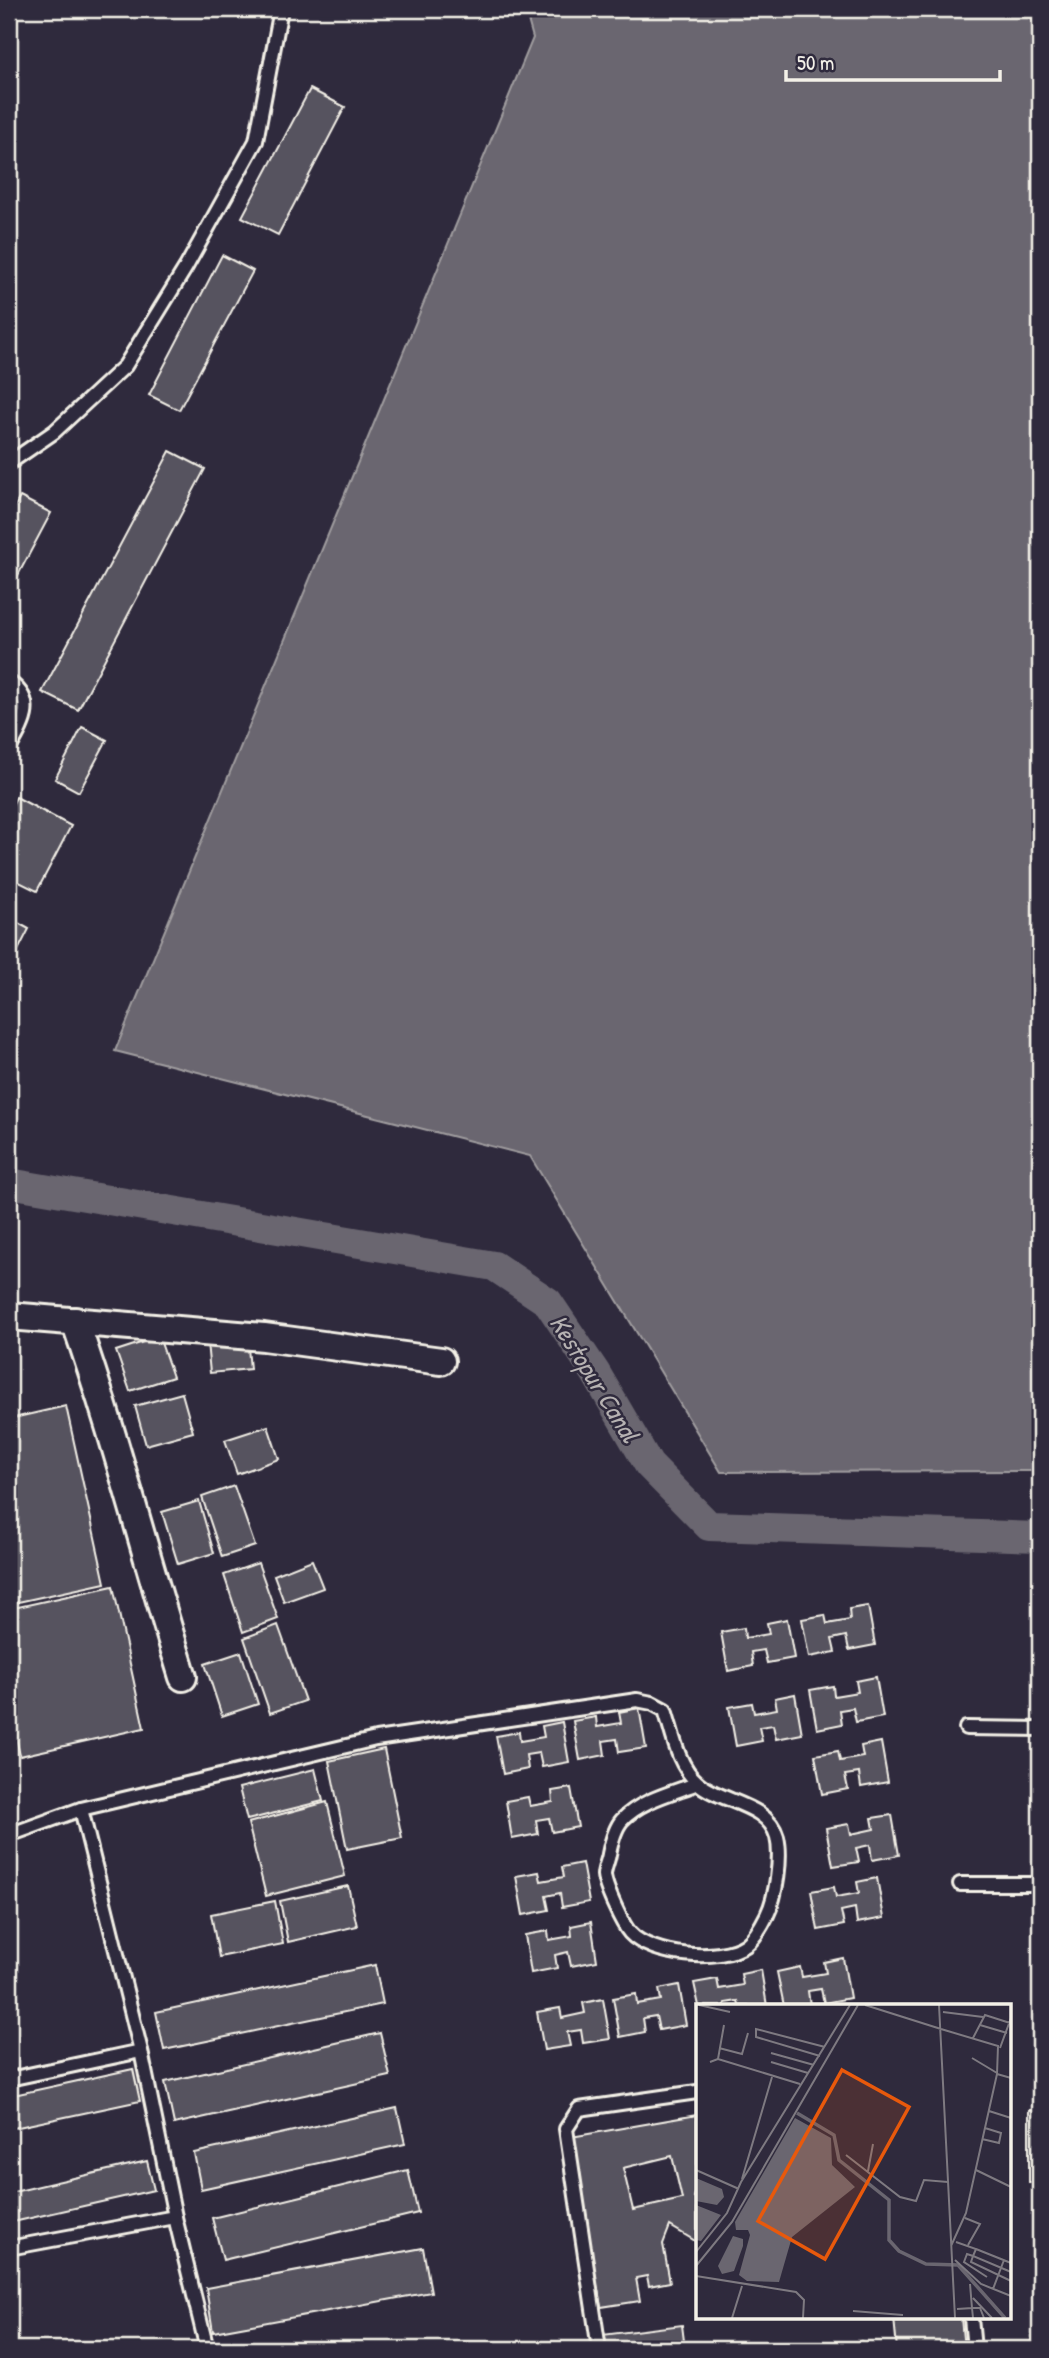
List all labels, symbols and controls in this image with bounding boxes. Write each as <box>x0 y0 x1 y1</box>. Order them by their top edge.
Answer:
scale bar <box>786 38 1000 82</box>
text: 50 m <box>797 48 834 77</box>
water label: Kestopur Canal <box>541 1308 649 1450</box>
inset map <box>696 2004 1010 2320</box>

